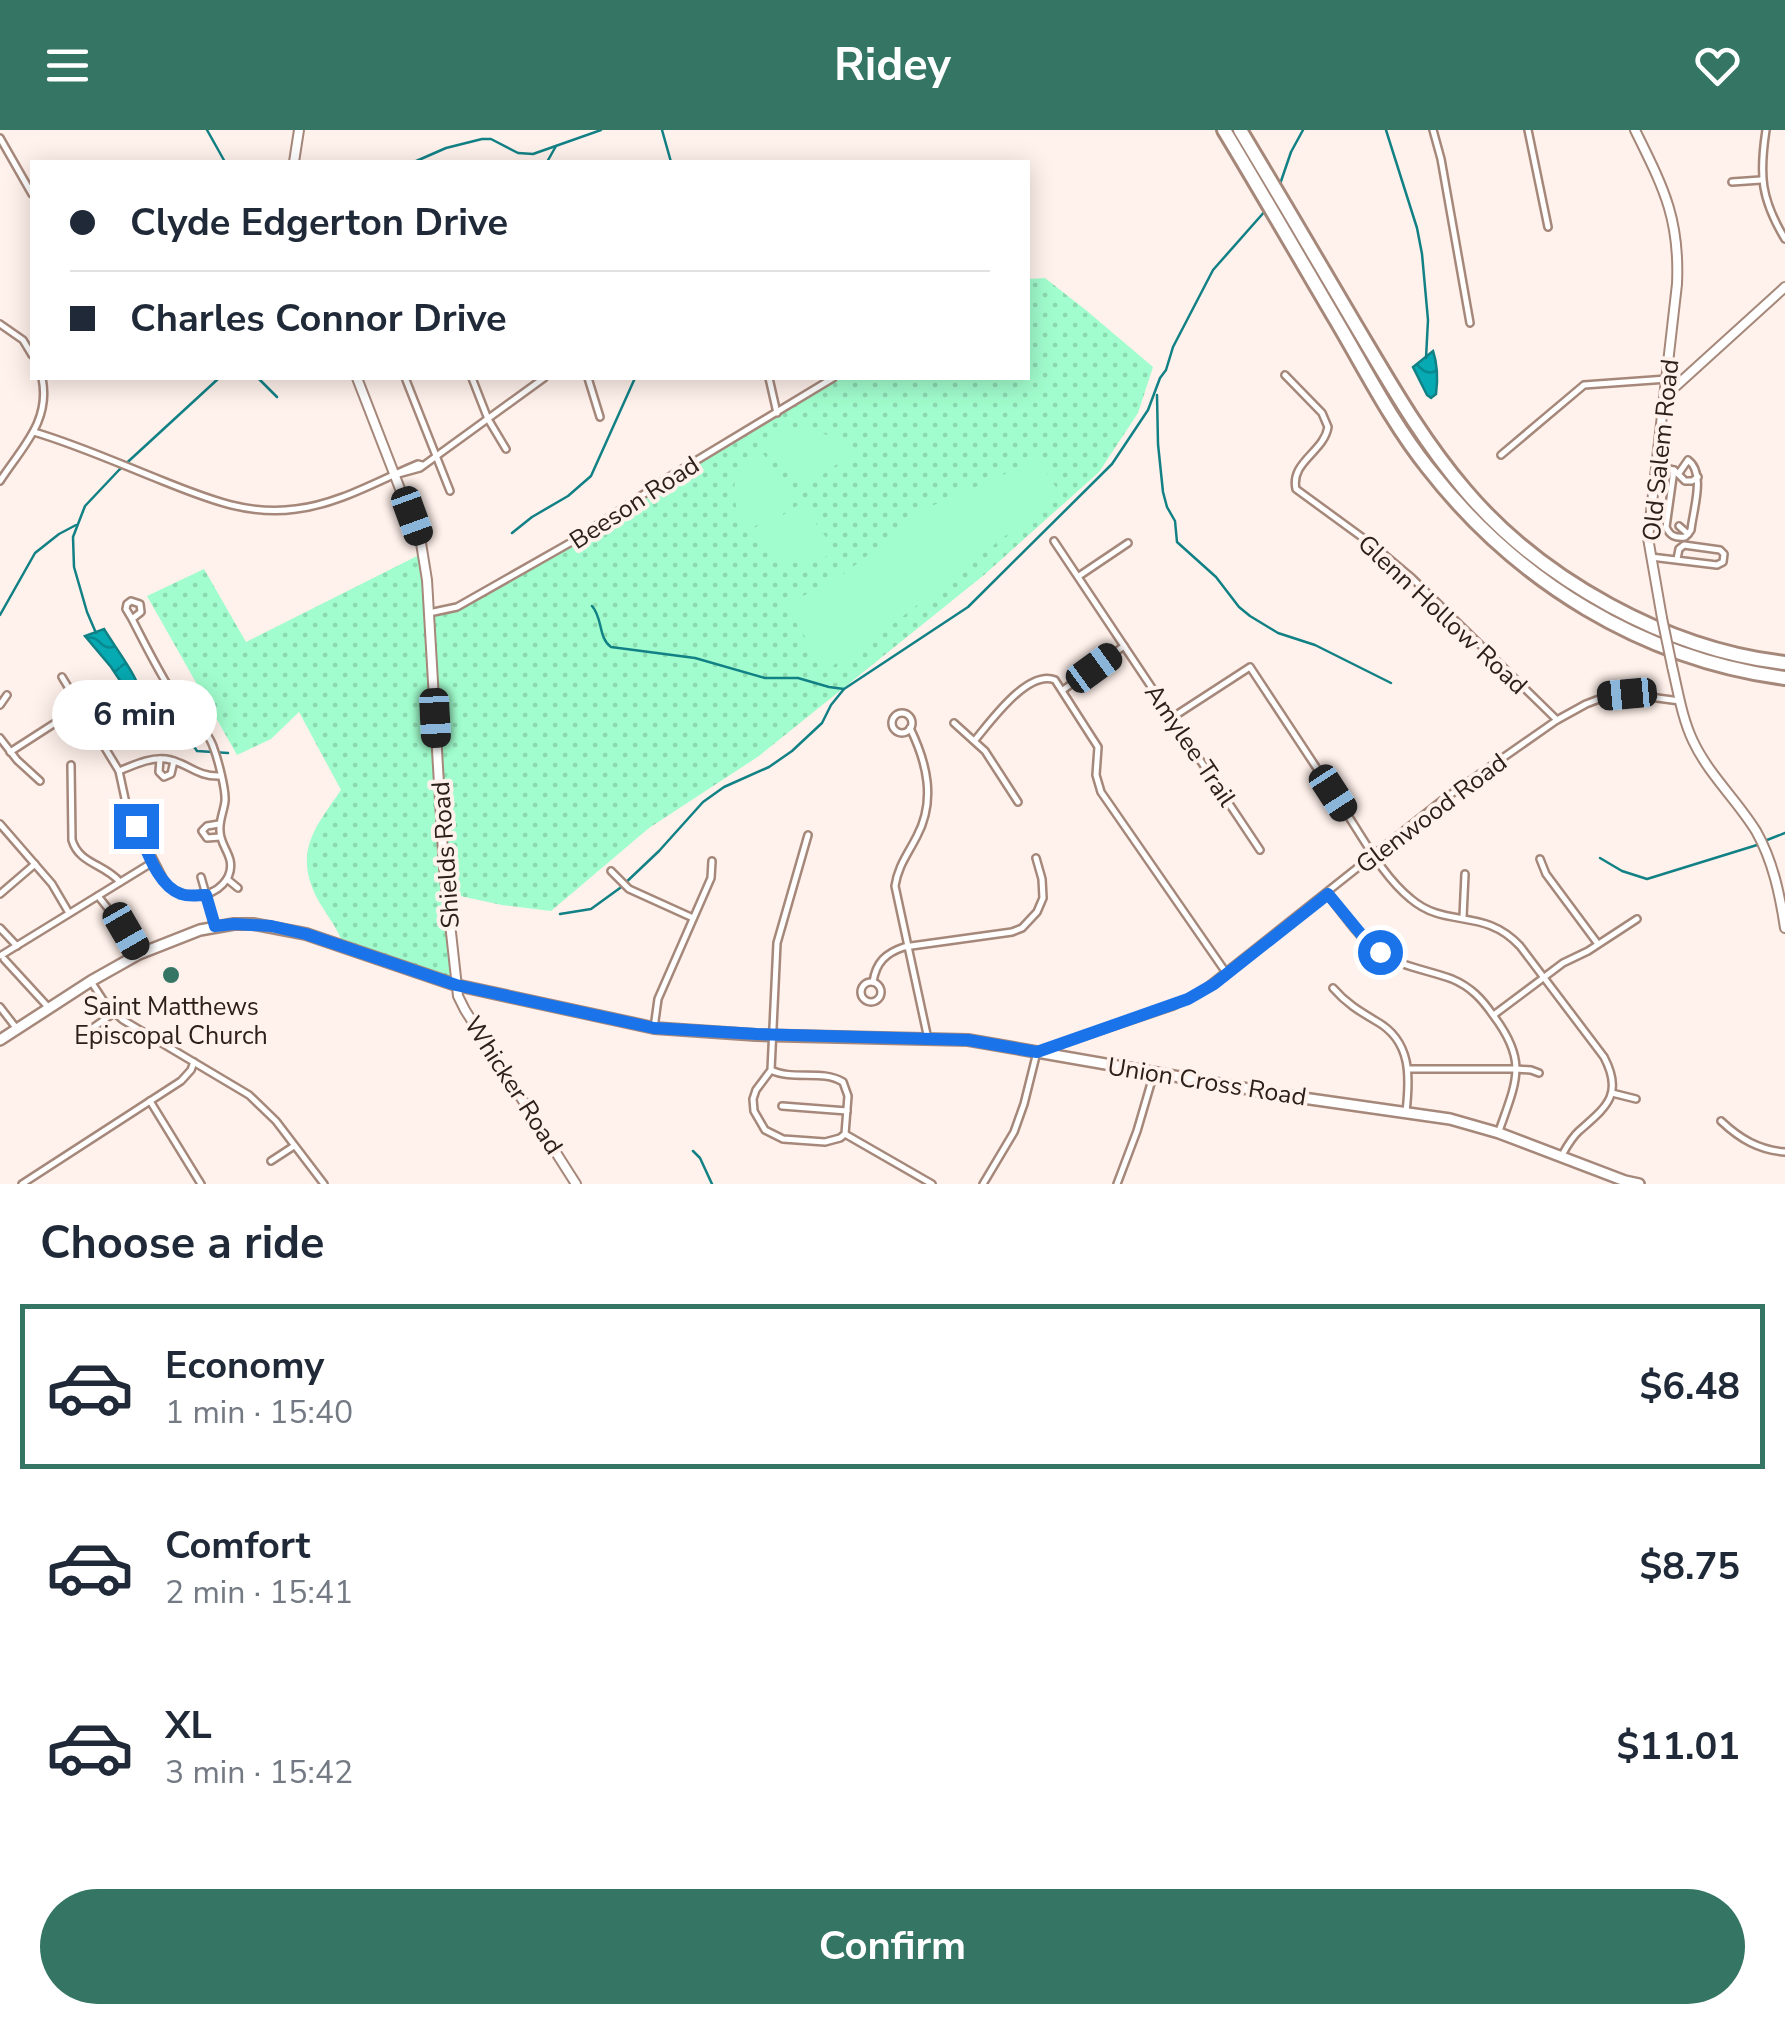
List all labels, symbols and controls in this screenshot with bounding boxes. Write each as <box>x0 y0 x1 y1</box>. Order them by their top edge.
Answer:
text: Ridey <box>834 35 951 96</box>
icon: menu <box>40 38 95 93</box>
icon: heart <box>1690 38 1745 93</box>
text: Clyde Edgerton Drive <box>130 197 508 248</box>
text: Charles Connor Drive <box>130 293 507 344</box>
street label: Old Salem Road <box>1635 358 1687 543</box>
street label: Beeson Road <box>563 448 706 557</box>
car <box>388 483 436 549</box>
street label: Glenn Hollow Road <box>1350 527 1535 702</box>
car <box>1061 638 1127 698</box>
car <box>1596 676 1658 712</box>
street label: Amylee Trail <box>1137 678 1244 814</box>
callout: 6 min <box>54 681 218 751</box>
car <box>418 687 452 749</box>
text: 6 min <box>93 693 176 736</box>
street label: Glenwood Road <box>1349 746 1514 882</box>
car <box>1304 760 1362 826</box>
street label: Shields Road <box>424 780 468 930</box>
route end <box>114 804 159 849</box>
car <box>98 898 154 964</box>
route start <box>1358 930 1403 975</box>
marker: Saint Matthews Episcopal Church <box>160 964 182 986</box>
place label: Saint Matthews Episcopal Church <box>74 990 268 1053</box>
street label: Whicker Road <box>456 1010 570 1161</box>
street label: Union Cross Road <box>1105 1049 1309 1114</box>
text: Choose a ride <box>40 1213 325 1274</box>
text: Economy <box>165 1340 324 1391</box>
icon: car <box>45 1342 135 1432</box>
text: $6.48 <box>1639 1361 1740 1412</box>
text: 1 min · 15:40 <box>165 1391 353 1434</box>
text: Comfort <box>165 1520 310 1571</box>
icon: car <box>45 1522 135 1612</box>
text: $8.75 <box>1639 1541 1740 1592</box>
text: 2 min · 15:41 <box>165 1571 353 1614</box>
text: XL <box>165 1700 212 1751</box>
icon: car <box>45 1702 135 1792</box>
text: $11.01 <box>1617 1721 1740 1772</box>
text: 3 min · 15:42 <box>165 1751 353 1794</box>
button: Confirm <box>40 1889 1745 2004</box>

